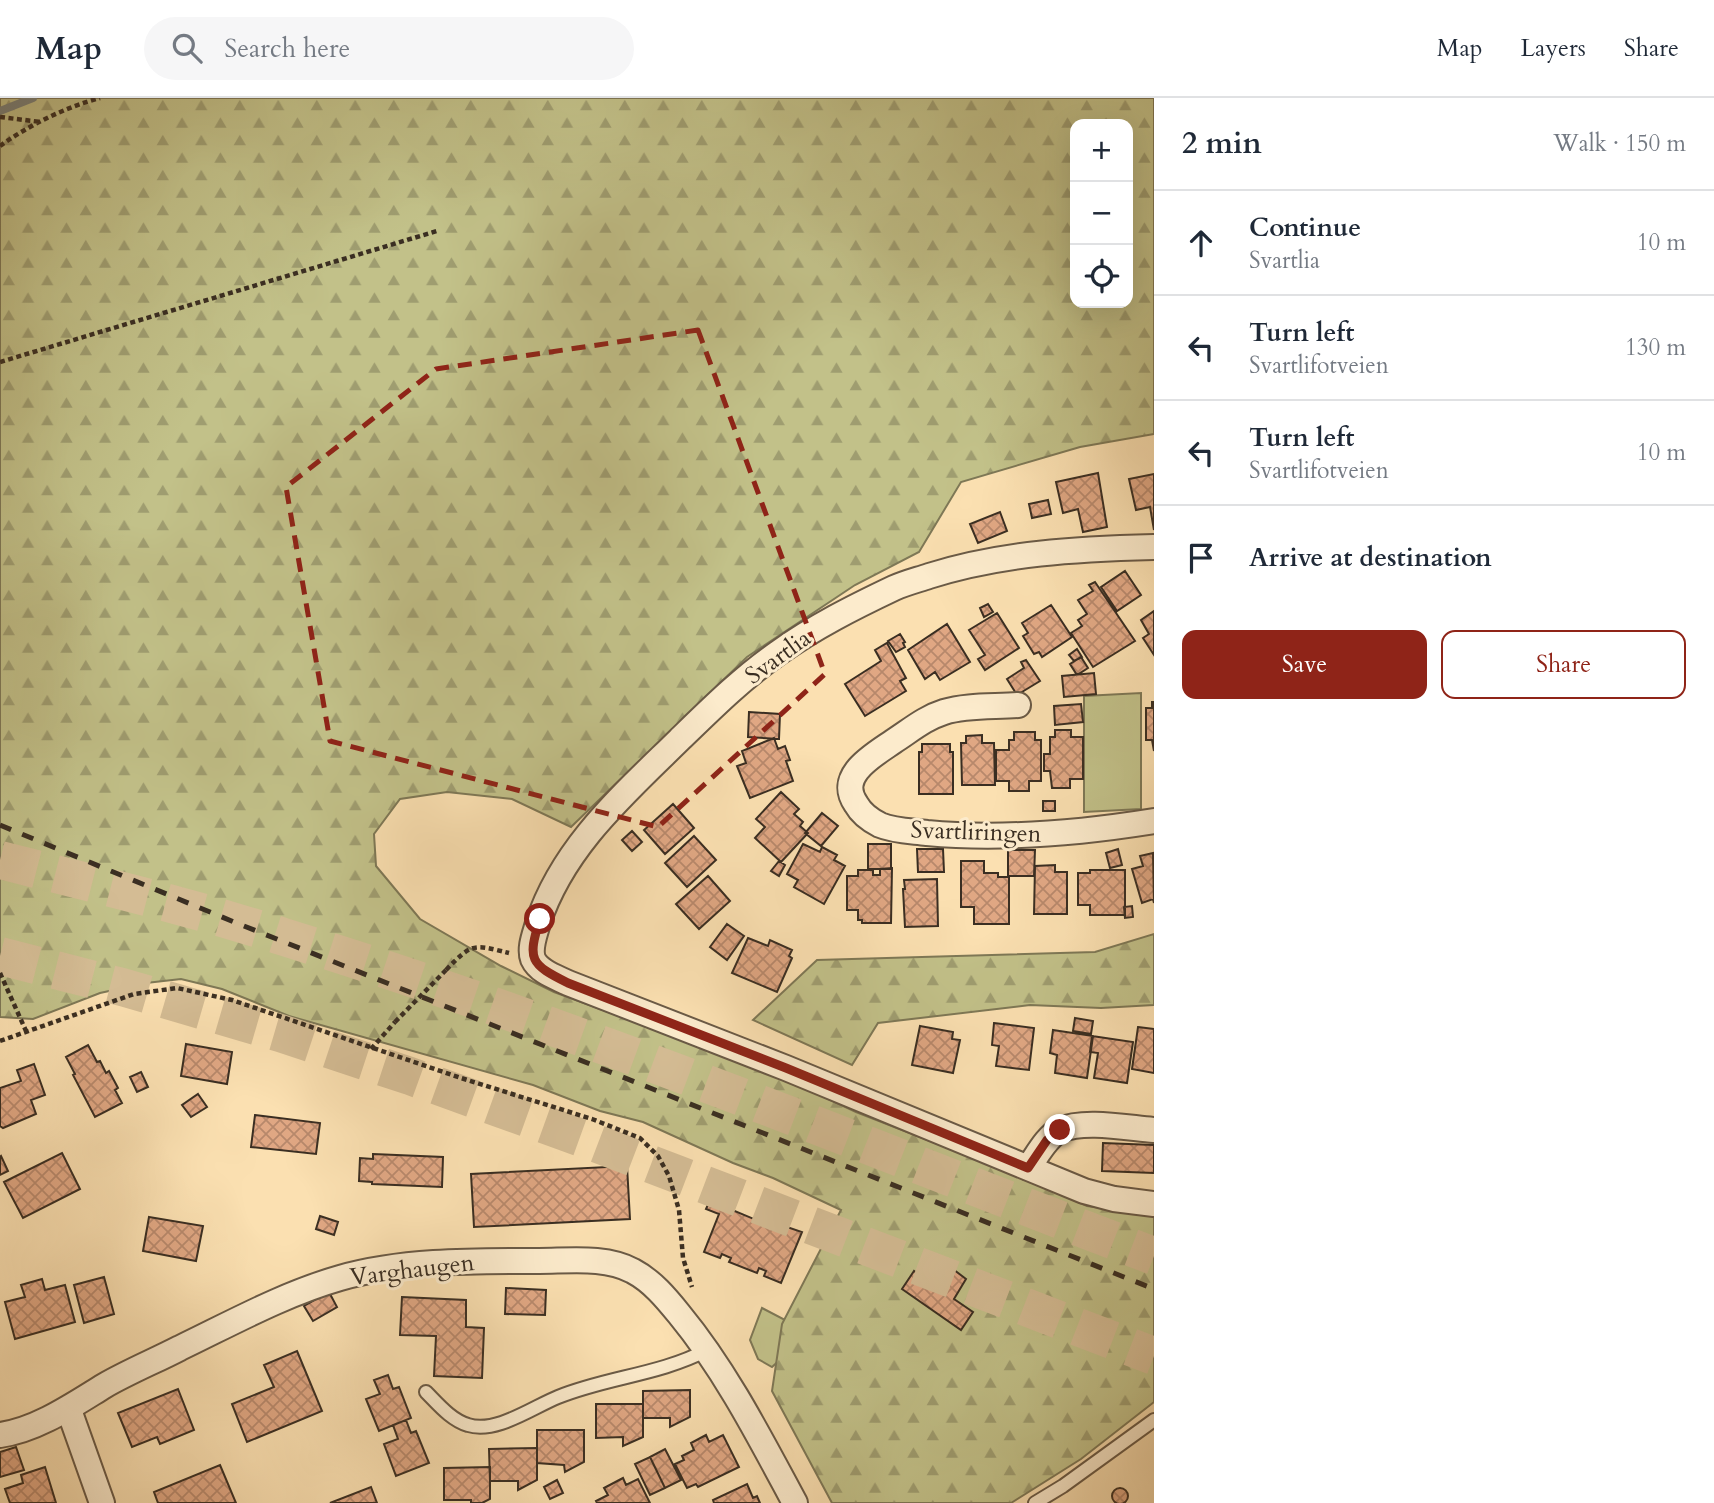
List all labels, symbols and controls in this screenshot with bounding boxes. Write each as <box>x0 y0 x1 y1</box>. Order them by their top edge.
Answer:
search box <box>144 17 634 80</box>
text: Map <box>35 26 102 71</box>
icon: search <box>168 29 206 67</box>
text: Search here <box>224 31 350 66</box>
text: Map <box>1437 32 1483 65</box>
text: Layers <box>1521 32 1586 65</box>
text: Share <box>1624 32 1679 65</box>
map controls <box>1070 119 1133 308</box>
button: + <box>1070 119 1133 182</box>
text: 2 min <box>1182 123 1262 164</box>
text: Walk · 150 m <box>1553 128 1686 159</box>
button: − <box>1070 182 1133 245</box>
text: Continue <box>1249 210 1361 245</box>
icon: ahead <box>1182 224 1220 262</box>
text: 10 m <box>1637 227 1686 258</box>
button: locate <box>1070 245 1133 308</box>
text: Svartlia <box>1249 245 1320 276</box>
text: Turn left <box>1249 315 1354 350</box>
icon: left <box>1182 329 1220 367</box>
text: 130 m <box>1625 332 1686 363</box>
text: Svartlifotveien <box>1249 350 1389 381</box>
text: Turn left <box>1249 420 1354 455</box>
icon: left <box>1182 434 1220 472</box>
text: 10 m <box>1637 437 1686 468</box>
text: Svartlifotveien <box>1249 455 1389 486</box>
icon: arrive <box>1182 539 1220 577</box>
text: Arrive at destination <box>1249 540 1492 575</box>
street label: Svartlia <box>738 622 818 692</box>
button: Save <box>1182 630 1427 699</box>
button: Share <box>1441 630 1686 699</box>
street label: Svartliringen <box>910 813 1042 851</box>
route start <box>524 903 555 934</box>
route end <box>1044 1114 1075 1145</box>
street label: Varghaugen <box>348 1246 476 1294</box>

